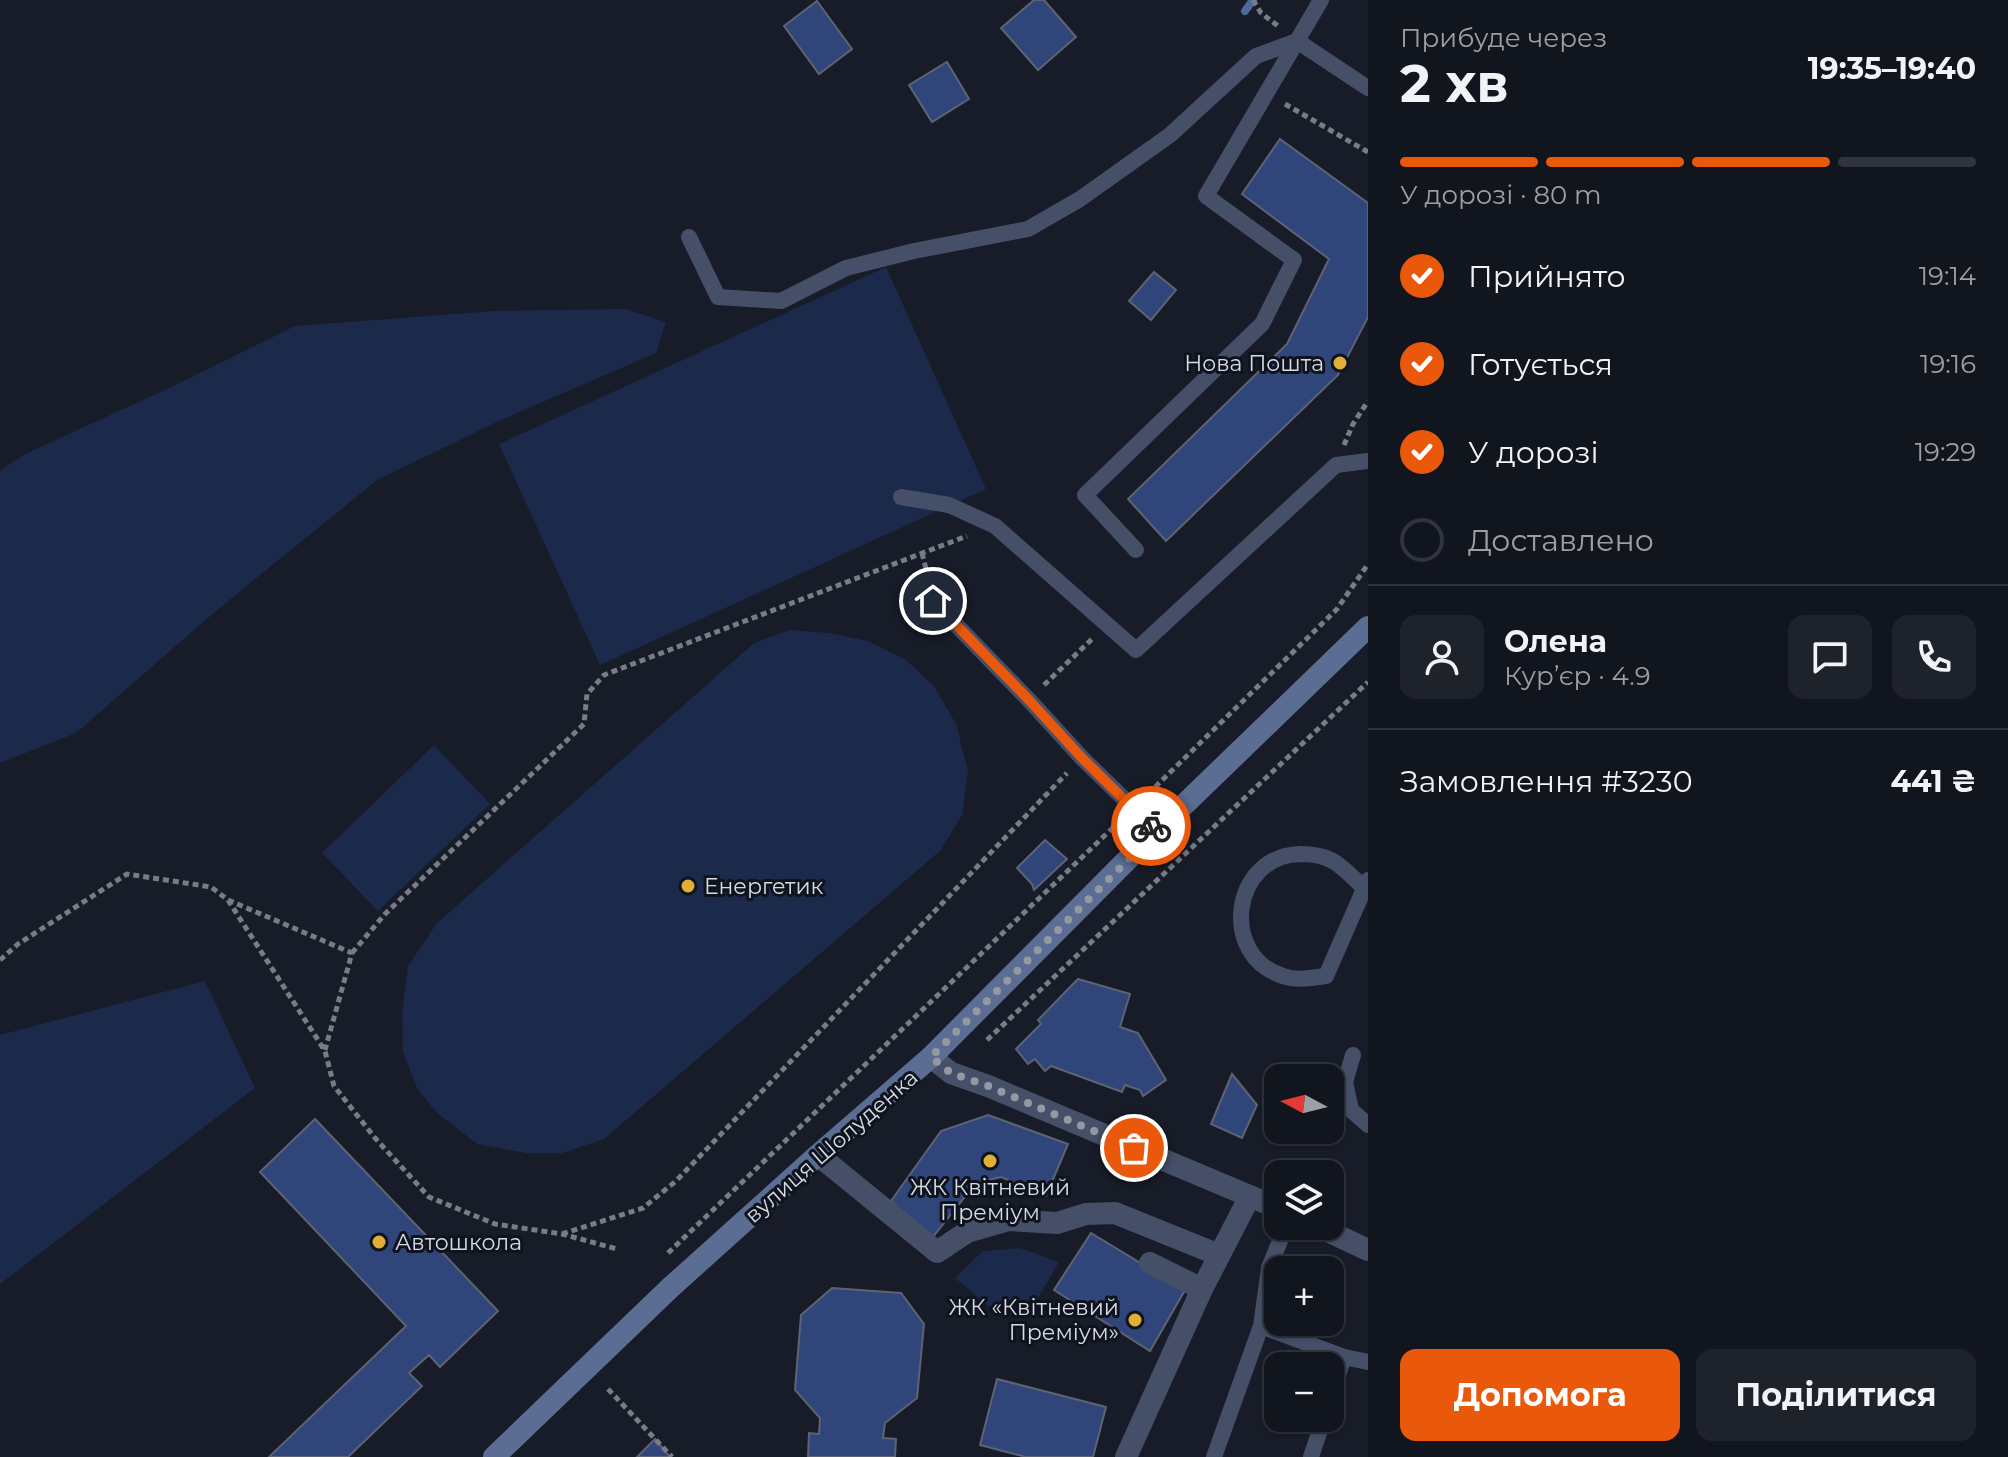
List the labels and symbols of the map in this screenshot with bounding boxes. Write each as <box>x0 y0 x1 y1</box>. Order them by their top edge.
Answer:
place label: Нова Пошта <box>1184 350 1324 377</box>
marker: Нова Пошта <box>1331 354 1349 372</box>
pin <box>899 567 967 635</box>
courier <box>1111 786 1191 866</box>
place label: Енергетик <box>704 873 824 900</box>
marker: Енергетик <box>679 877 697 895</box>
street label: вулиця Шолуденка <box>739 1064 923 1229</box>
north arrow <box>1264 1064 1344 1144</box>
pin <box>1100 1114 1168 1182</box>
marker: ЖК Квітневий Преміум <box>981 1152 999 1170</box>
place label: ЖК Квітневий Преміум <box>910 1174 1070 1226</box>
place label: Автошкола <box>395 1229 522 1256</box>
marker: Автошкола <box>370 1233 388 1251</box>
place label: ЖК «Квітневий Преміум» <box>948 1294 1119 1346</box>
marker: ЖК «Квітневий Преміум» <box>1126 1311 1144 1329</box>

